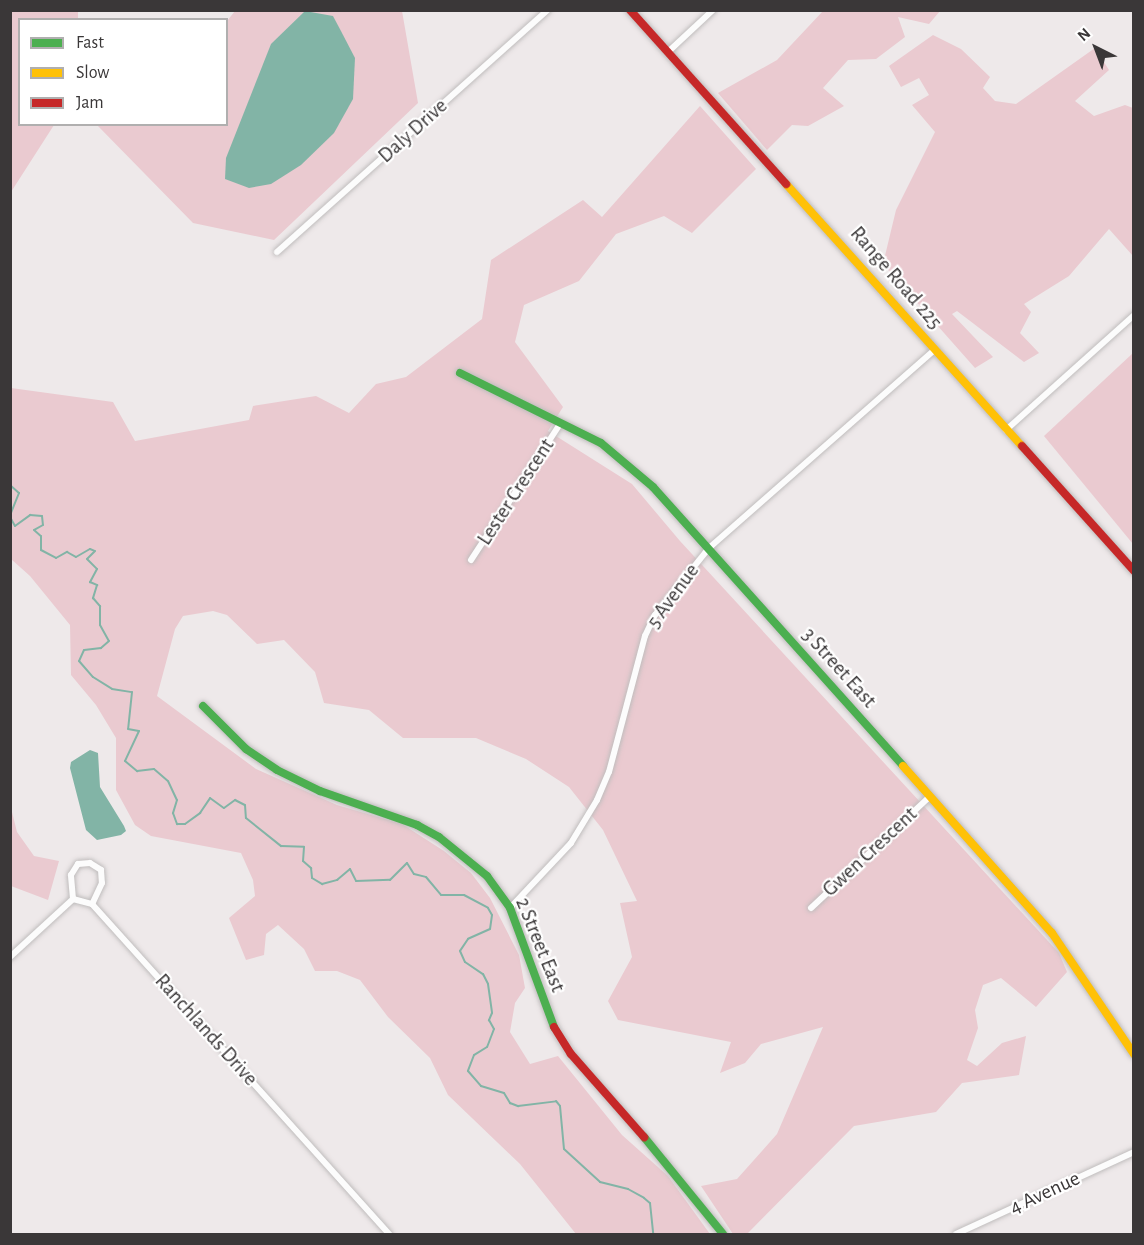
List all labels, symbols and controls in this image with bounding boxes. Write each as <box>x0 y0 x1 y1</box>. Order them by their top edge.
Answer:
legend <box>18 18 228 126</box>
north arrow <box>1066 18 1126 78</box>
text: N <box>1074 25 1093 44</box>
text: Fast <box>76 34 104 52</box>
text: Slow <box>76 64 109 82</box>
street label: Daly Drive <box>373 93 453 169</box>
text: Jam <box>76 94 104 112</box>
street label: Range Road 225 <box>844 221 948 335</box>
street label: Lester Crescent <box>472 434 560 550</box>
street label: 5 Avenue <box>641 559 705 633</box>
street label: 3 Street East <box>797 623 881 713</box>
street label: Gwen Crescent <box>818 802 922 902</box>
street label: 2 Street East <box>510 894 570 996</box>
street label: Ranchlands Drive <box>149 969 263 1091</box>
street label: 4 Avenue <box>1006 1166 1084 1220</box>

